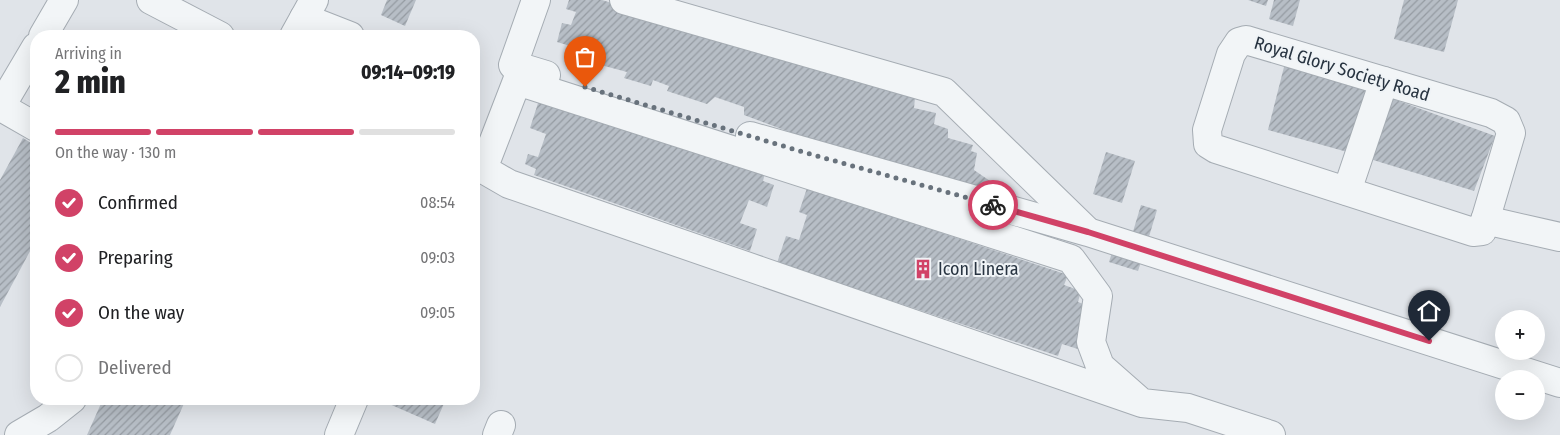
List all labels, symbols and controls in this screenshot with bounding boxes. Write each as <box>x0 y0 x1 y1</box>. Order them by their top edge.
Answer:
street label: Royal Glory Society Road <box>1252 32 1432 106</box>
pin <box>564 36 606 87</box>
icon: bag <box>571 43 599 71</box>
text: Arriving in <box>55 44 122 63</box>
text: 09:14–09:19 <box>361 61 455 84</box>
text: 2 min <box>55 63 126 101</box>
text: On the way · 130 m <box>55 143 176 162</box>
courier <box>968 180 1018 230</box>
icon: check <box>55 189 83 217</box>
text: Confirmed <box>98 191 178 214</box>
icon: bike <box>979 191 1007 219</box>
text: 08:54 <box>420 193 455 212</box>
icon: check <box>55 244 83 272</box>
text: Preparing <box>98 246 173 269</box>
text: 09:03 <box>420 248 455 267</box>
building icon: Icon Linera <box>912 258 934 280</box>
place label: Icon Linera <box>938 258 1019 280</box>
pin <box>1408 290 1450 341</box>
icon: home <box>1415 297 1443 325</box>
icon: check <box>55 299 83 327</box>
text: On the way <box>98 301 184 324</box>
text: 09:05 <box>420 303 455 322</box>
map controls <box>1495 310 1545 420</box>
button: + <box>1495 310 1545 360</box>
text: Delivered <box>98 356 172 379</box>
button: − <box>1495 370 1545 420</box>

